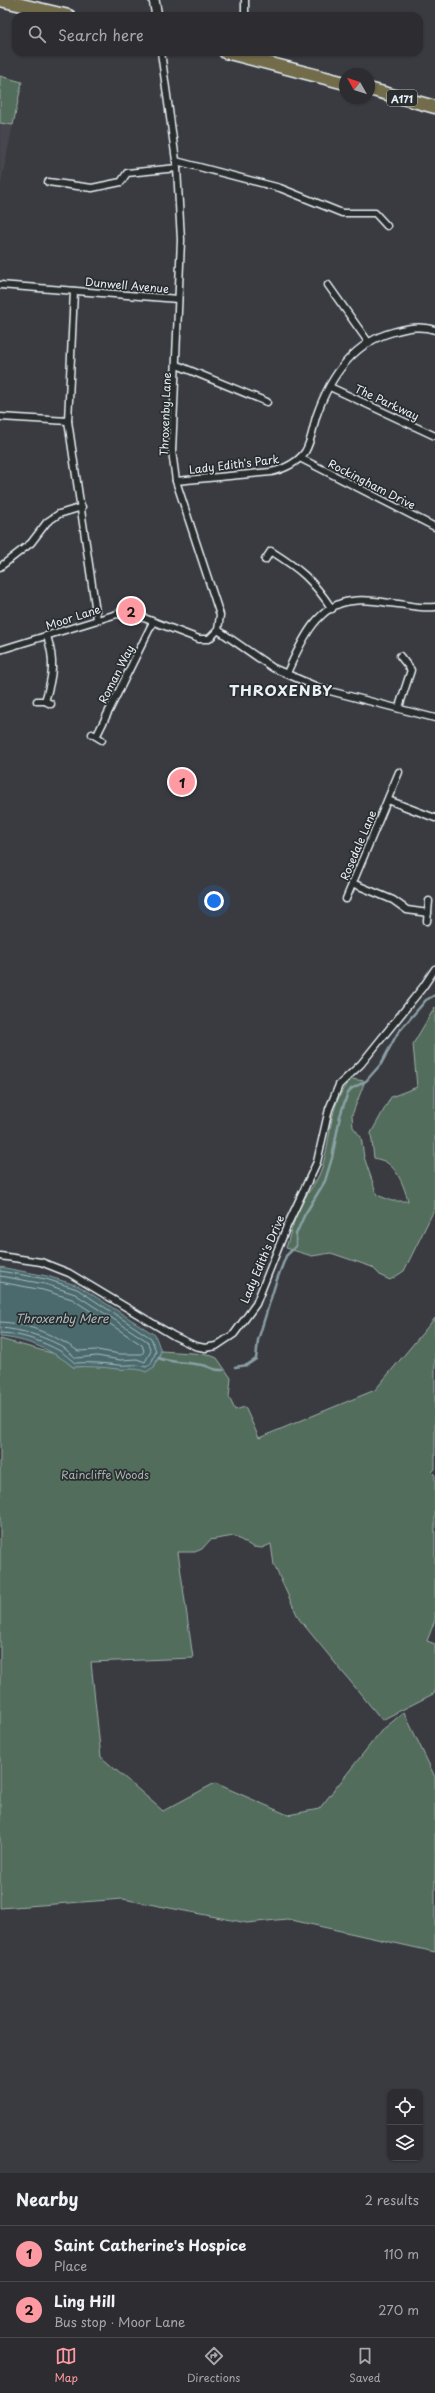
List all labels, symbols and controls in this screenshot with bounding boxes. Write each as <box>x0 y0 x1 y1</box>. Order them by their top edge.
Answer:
search box <box>12 12 423 56</box>
icon: search <box>26 23 48 45</box>
text: Search here <box>58 23 144 46</box>
north arrow <box>339 68 375 104</box>
road number: A171 <box>387 90 417 106</box>
street label: Dunwell Avenue <box>84 273 170 297</box>
street label: Throxenby Lane <box>155 372 175 456</box>
street label: The Parkway <box>352 380 422 424</box>
street label: Lady Edith's Park <box>188 450 280 478</box>
street label: Rockingham Drive <box>326 455 419 513</box>
pin: 2 <box>118 596 144 626</box>
street label: Moor Lane <box>43 600 103 634</box>
street label: Roman Way <box>94 642 138 706</box>
district label: THROXENBY <box>229 678 333 701</box>
pin: 1 <box>169 767 195 797</box>
street label: Rosedale Lane <box>336 807 380 883</box>
your location <box>204 891 224 911</box>
street label: Lady Edith's Drive <box>236 1212 288 1306</box>
water label: Throxenby Mere <box>16 1309 109 1327</box>
park label: Raincliffe Woods <box>61 1466 149 1483</box>
map controls <box>387 2089 423 2161</box>
button: locate <box>387 2089 423 2125</box>
button: layers <box>387 2125 423 2161</box>
text: Nearby <box>16 2186 78 2212</box>
text: 2 results <box>365 2190 419 2209</box>
text: Saint Catherine's Hospice <box>54 2233 247 2256</box>
text: 1 <box>26 2244 32 2263</box>
text: 110 m <box>384 2244 419 2263</box>
text: Place <box>54 2256 87 2275</box>
text: Ling Hill <box>54 2289 115 2312</box>
text: 2 <box>24 2300 34 2319</box>
text: 270 m <box>378 2300 419 2319</box>
text: Bus stop · Moor Lane <box>54 2312 185 2331</box>
tab: Map <box>54 2345 78 2386</box>
tab: Directions <box>187 2345 240 2386</box>
tab: Saved <box>349 2345 381 2386</box>

